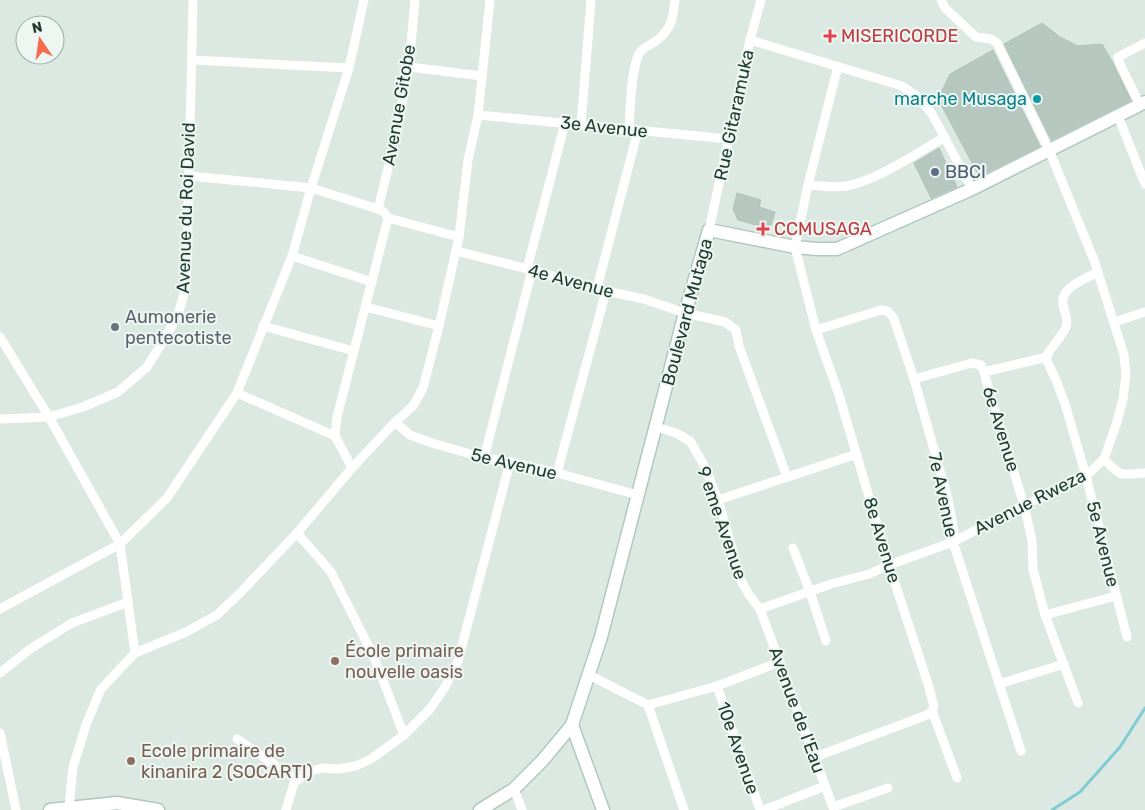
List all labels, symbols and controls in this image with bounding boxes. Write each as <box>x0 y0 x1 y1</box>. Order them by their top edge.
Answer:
north arrow <box>15 15 65 65</box>
text: N <box>30 18 44 37</box>
place label: MISERICORDE <box>841 25 958 47</box>
marker: MISERICORDE <box>823 29 837 43</box>
street label: Avenue Gitobe <box>378 43 420 167</box>
street label: Rue Gitaramuka <box>709 48 759 182</box>
place label: marche Musaga <box>894 88 1027 110</box>
marker: marche Musaga <box>1031 93 1043 105</box>
street label: 3e Avenue <box>559 111 649 143</box>
street label: Avenue du Roi David <box>172 122 200 294</box>
place label: BBCI <box>945 161 986 183</box>
marker: BBCI <box>929 166 941 178</box>
place label: CCMUSAGA <box>774 218 872 240</box>
marker: CCMUSAGA <box>756 222 770 236</box>
street label: Boulevard Mutaga <box>657 236 717 388</box>
street label: 4e Avenue <box>526 259 616 303</box>
place label: Aumonerie pentecotiste <box>125 306 232 349</box>
marker: Aumonerie pentecotiste <box>109 321 121 333</box>
street label: 6e Avenue <box>978 384 1024 474</box>
street label: 5e Avenue <box>469 443 559 485</box>
street label: 7e Avenue <box>923 451 963 539</box>
street label: 9 eme Avenue <box>692 464 752 582</box>
street label: Avenue Rweza <box>970 464 1090 540</box>
street label: 8e Avenue <box>859 494 905 586</box>
street label: 5e Avenue <box>1082 499 1124 589</box>
place label: École primaire nouvelle oasis <box>345 640 464 683</box>
street label: Avenue de l'Eau <box>764 644 830 776</box>
marker: École primaire nouvelle oasis <box>329 655 341 667</box>
street label: 10e Avenue <box>712 699 764 797</box>
place label: Ecole primaire de kinanira 2 (SOCARTI) <box>141 740 313 783</box>
marker: Ecole primaire de kinanira 2 (SOCARTI) <box>125 755 137 767</box>

